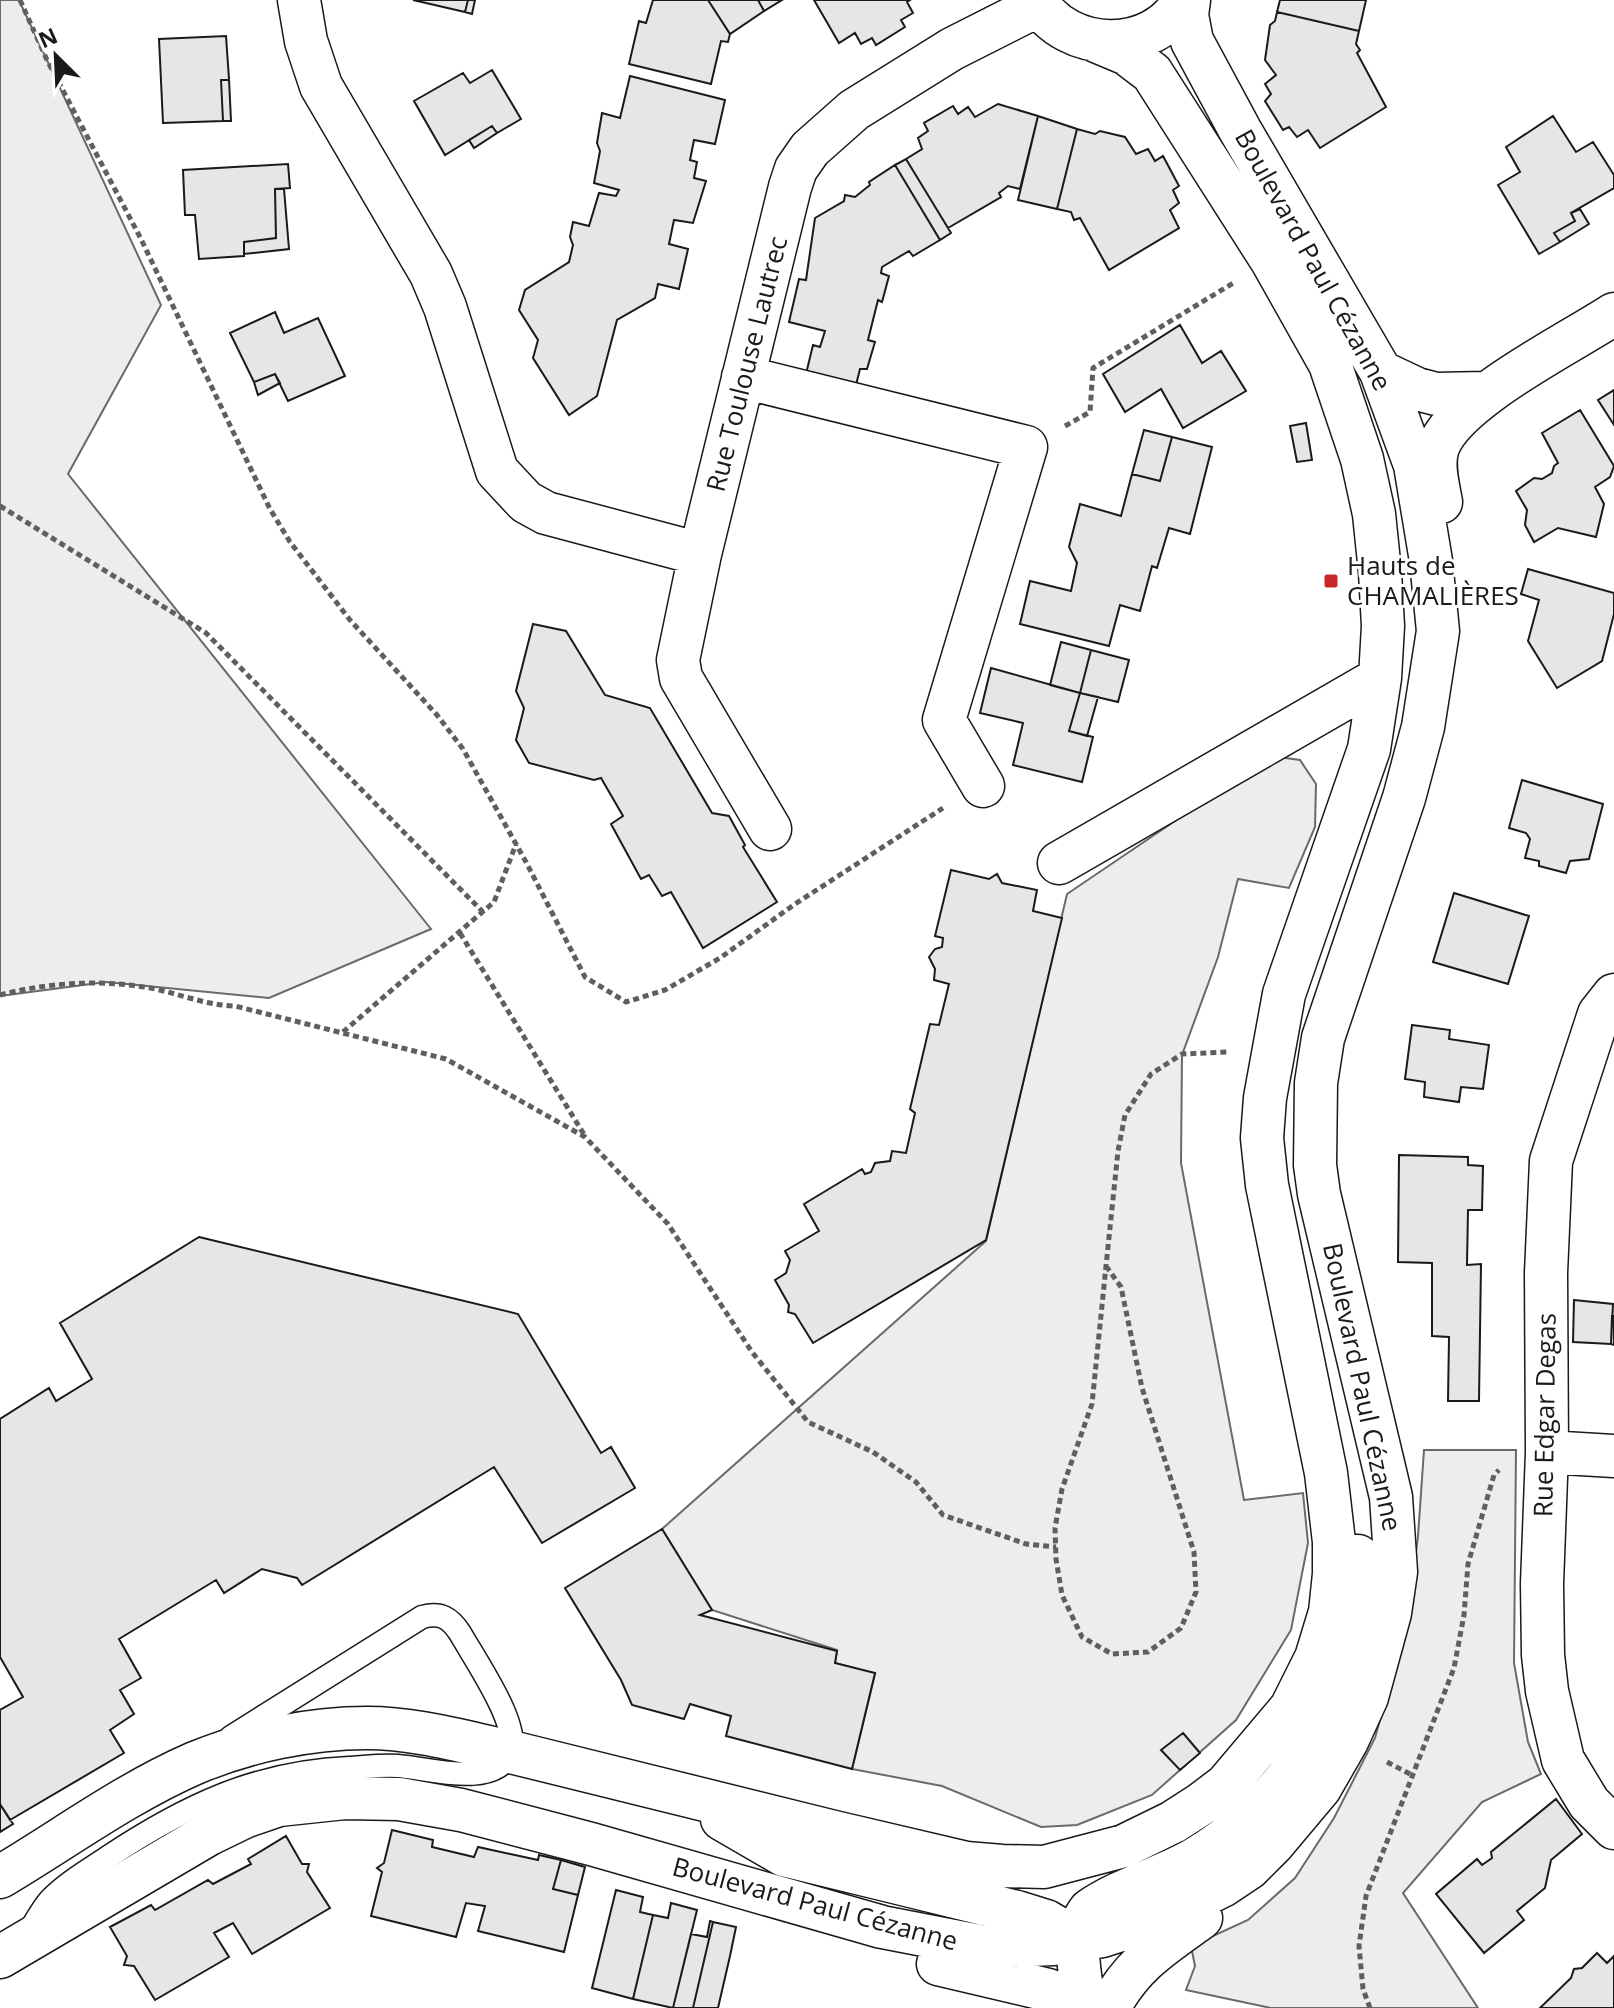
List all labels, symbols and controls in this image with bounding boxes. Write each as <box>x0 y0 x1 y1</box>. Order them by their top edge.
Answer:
north arrow <box>16 16 96 96</box>
text: N <box>33 19 62 54</box>
street label: Boulevard Paul Cézanne <box>1227 122 1401 397</box>
street label: Rue Toulouse Lautrec <box>697 232 795 495</box>
place label: Hauts de CHAMALIÈRES <box>1347 547 1519 613</box>
marker: Hauts de CHAMALIÈRES <box>1322 572 1340 590</box>
street label: Boulevard Paul Cézanne <box>1315 1239 1411 1534</box>
street label: Rue Edgar Degas <box>1524 1313 1564 1517</box>
street label: Boulevard Paul Cézanne <box>669 1848 962 1958</box>

